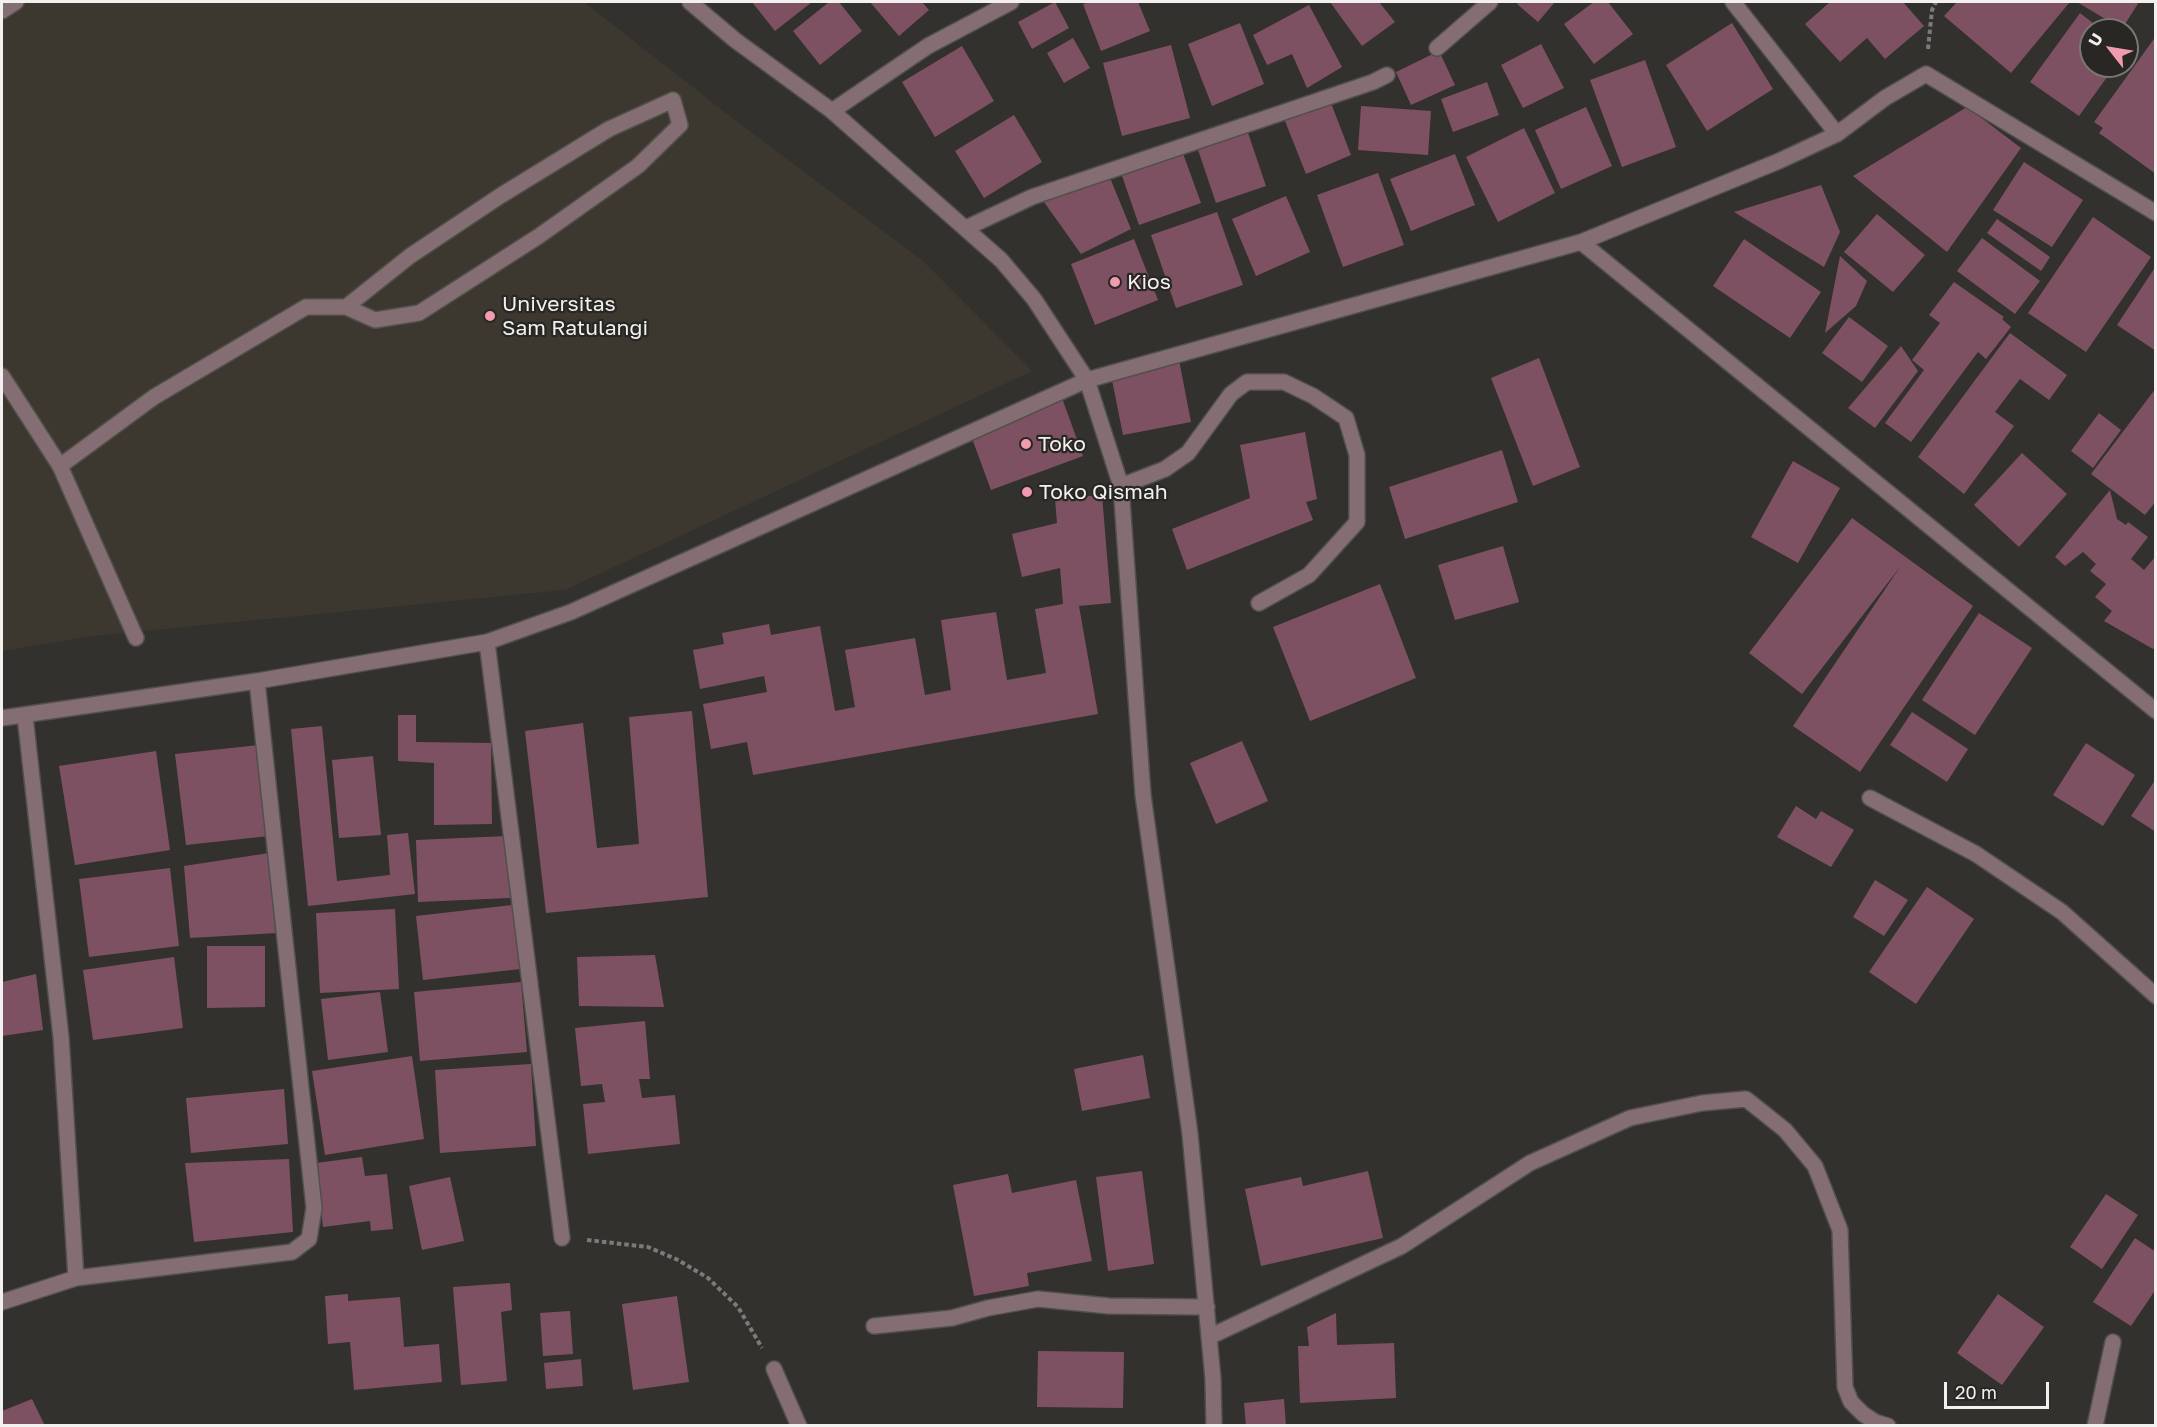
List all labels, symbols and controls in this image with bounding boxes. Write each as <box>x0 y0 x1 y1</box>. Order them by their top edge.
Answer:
north arrow <box>2079 18 2139 78</box>
text: U <box>2084 30 2107 50</box>
place label: Kios <box>1127 269 1171 295</box>
marker: Kios <box>1108 275 1122 289</box>
place label: Universitas Sam Ratulangi <box>502 291 648 341</box>
marker: Universitas Sam Ratulangi <box>483 309 497 323</box>
place label: Toko <box>1038 431 1086 457</box>
marker: Toko <box>1019 437 1033 451</box>
place label: Toko Qismah <box>1039 479 1168 505</box>
marker: Toko Qismah <box>1020 485 1034 499</box>
scale bar <box>1947 1370 2052 1408</box>
text: 20 m <box>1955 1381 1997 1403</box>

